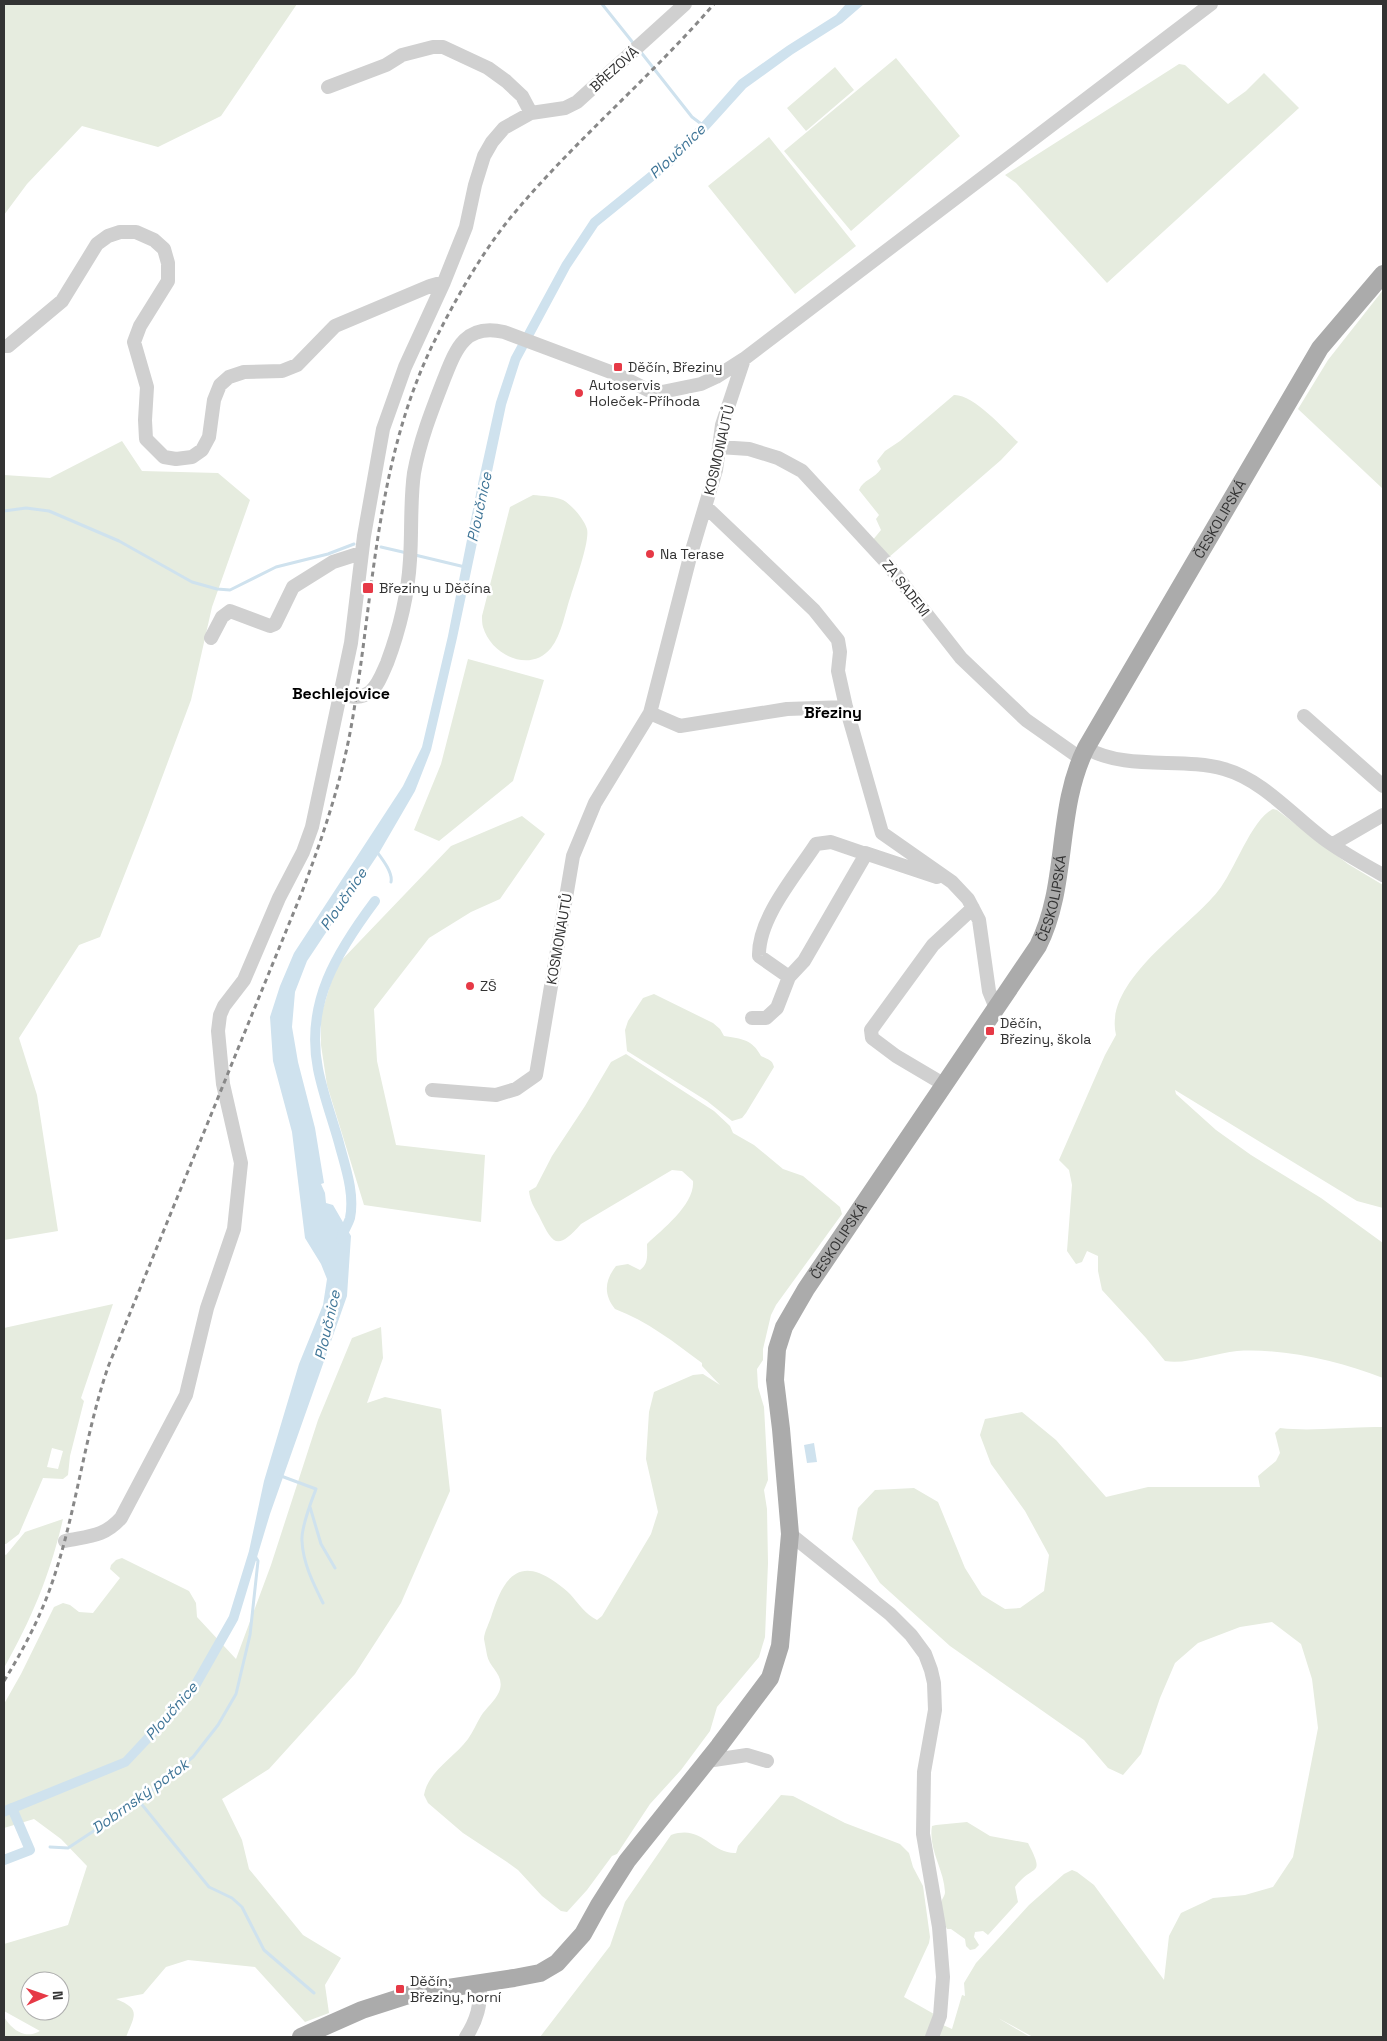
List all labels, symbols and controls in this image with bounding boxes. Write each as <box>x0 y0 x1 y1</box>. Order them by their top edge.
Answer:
street label: BŘEZOVÁ <box>586 42 642 96</box>
water label: Ploučnice <box>645 119 710 182</box>
place label: Děčín, Březiny <box>628 358 723 376</box>
marker: Děčín, Březiny <box>612 361 624 373</box>
place label: Autoservis Holeček-Příhoda <box>589 376 700 410</box>
marker: Autoservis Holeček-Příhoda <box>573 387 585 399</box>
street label: KOSMONAUTŮ <box>700 403 738 497</box>
water label: Ploučnice <box>462 469 496 544</box>
street label: ČESKOLIPSKÁ <box>1190 476 1250 562</box>
place label: Na Terase <box>660 545 724 563</box>
marker: Na Terase <box>644 548 656 560</box>
street label: ZA SADEM <box>878 556 934 620</box>
place label: Březiny u Děčína <box>379 579 491 597</box>
marker: Březiny u Děčína <box>361 581 375 595</box>
district label: Bechlejovice <box>292 683 390 704</box>
district label: Březiny <box>804 702 862 723</box>
street label: ČESKOLIPSKÁ <box>1032 854 1070 944</box>
water label: Ploučnice <box>315 863 371 934</box>
street label: KOSMONAUTŮ <box>542 892 576 986</box>
place label: ZŠ <box>480 977 497 995</box>
marker: ZŠ <box>464 980 476 992</box>
place label: Děčín, Březiny, škola <box>1000 1014 1091 1048</box>
marker: Děčín, Březiny, škola <box>984 1025 996 1037</box>
street label: ČESKOLIPSKÁ <box>806 1199 871 1283</box>
water label: Ploučnice <box>310 1287 344 1362</box>
water label: Ploučnice <box>141 1677 202 1744</box>
water label: Dobrnský potok <box>88 1753 194 1838</box>
north arrow <box>20 1971 70 2021</box>
place label: Děčín, Březiny, horní <box>410 1972 502 2006</box>
marker: Děčín, Březiny, horní <box>394 1983 406 1995</box>
text: N <box>49 1991 67 2001</box>

